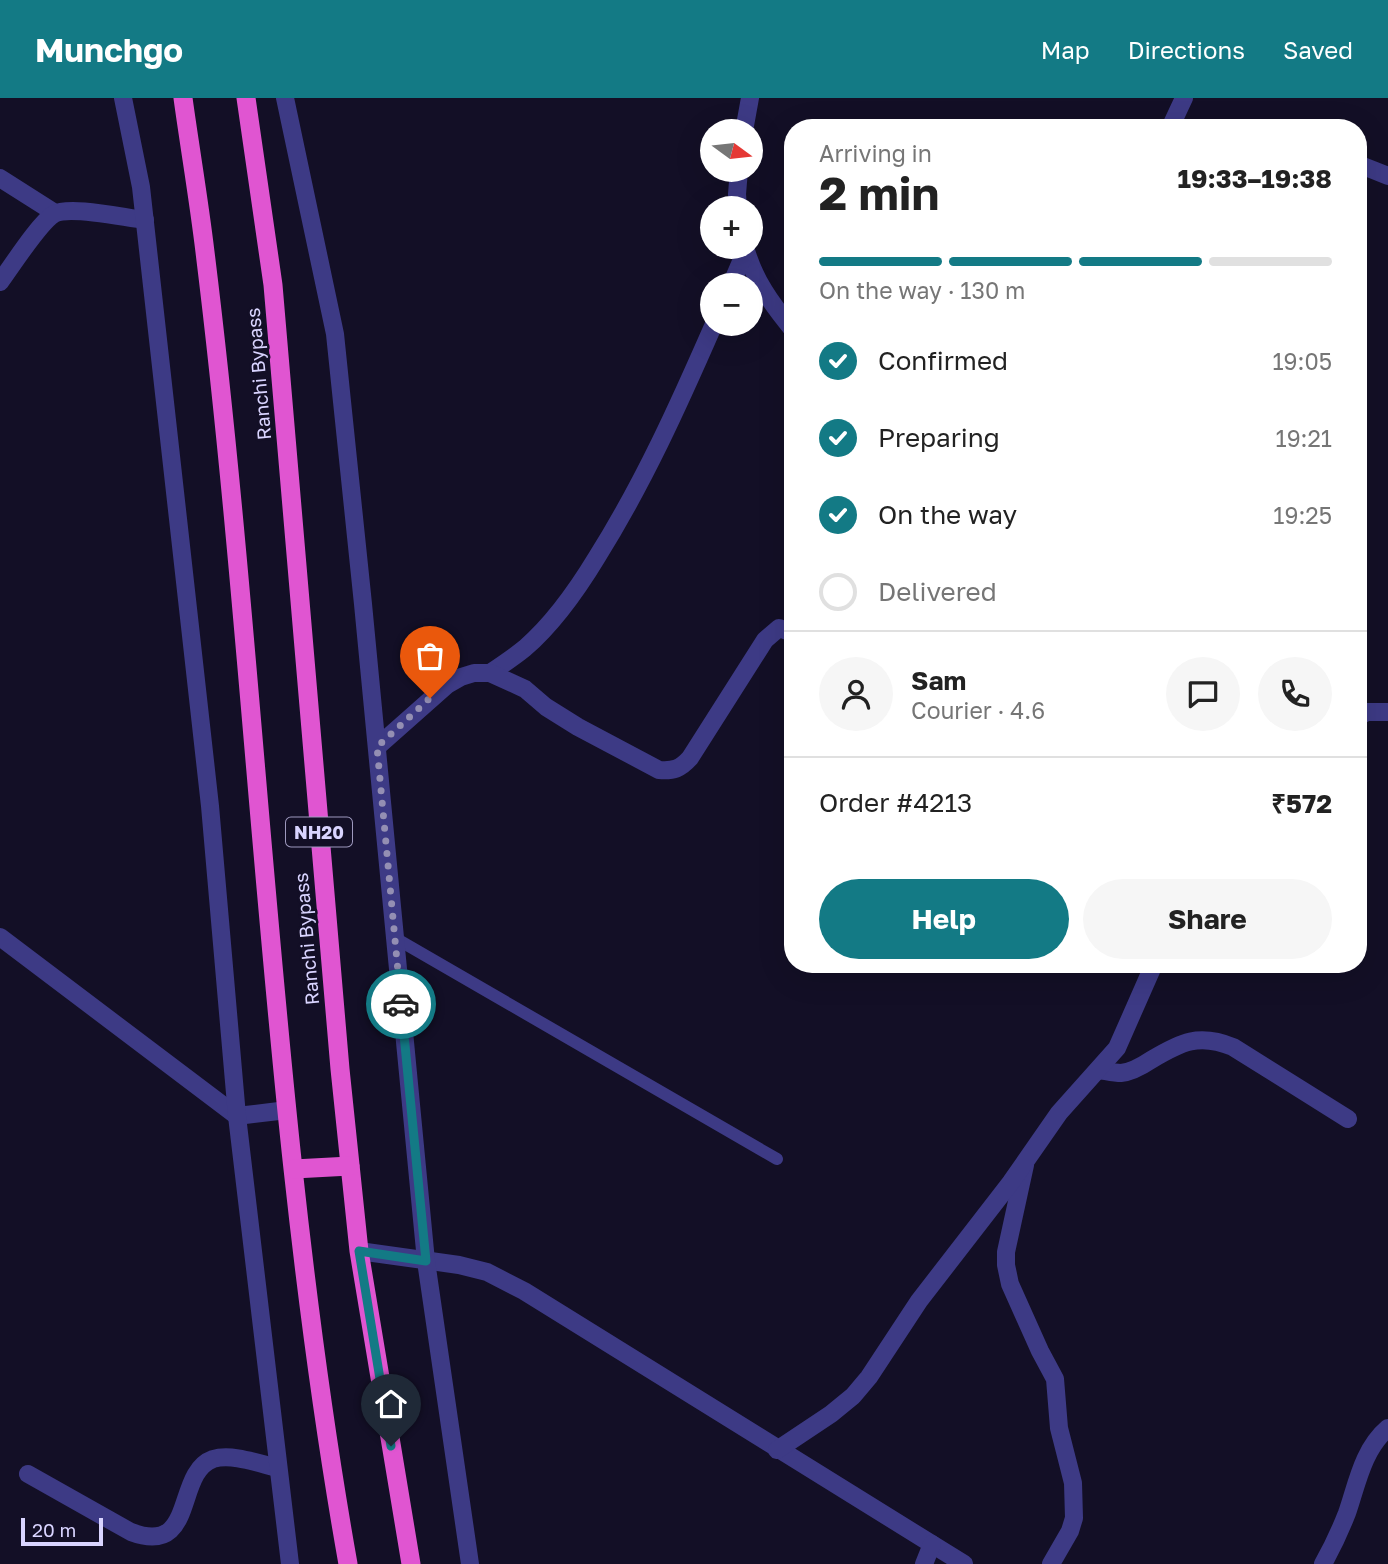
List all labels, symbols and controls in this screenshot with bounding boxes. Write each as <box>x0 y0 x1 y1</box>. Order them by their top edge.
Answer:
text: Munchgo <box>35 30 183 69</box>
text: Map <box>1041 35 1090 64</box>
text: Directions <box>1128 35 1245 64</box>
text: Saved <box>1283 35 1353 64</box>
north arrow <box>700 119 763 182</box>
map controls <box>700 119 763 336</box>
text: Arriving in <box>819 139 932 167</box>
text: 19:33–19:38 <box>1178 163 1332 194</box>
text: 2 min <box>819 165 939 220</box>
button: + <box>700 196 763 259</box>
button: − <box>700 273 763 336</box>
text: On the way · 130 m <box>819 276 1025 304</box>
street label: Ranchi Bypass <box>241 307 275 441</box>
icon: check <box>819 342 857 380</box>
text: Confirmed <box>878 345 1008 376</box>
text: 19:05 <box>1272 347 1332 375</box>
icon: check <box>819 419 857 457</box>
text: Preparing <box>878 422 1000 453</box>
text: 19:21 <box>1276 424 1332 452</box>
icon: check <box>819 496 857 534</box>
text: On the way <box>878 499 1017 530</box>
text: 19:25 <box>1273 501 1332 529</box>
text: Delivered <box>878 576 997 607</box>
pin <box>400 626 460 698</box>
icon: bag <box>411 637 449 675</box>
button: person <box>819 657 893 731</box>
button: chat <box>1166 657 1240 731</box>
button: phone <box>1258 657 1332 731</box>
text: Sam <box>911 665 966 696</box>
text: Courier · 4.6 <box>911 696 1045 724</box>
text: Order #4213 <box>819 787 972 818</box>
text: ₹572 <box>1271 788 1332 819</box>
road number: NH20 <box>286 818 352 846</box>
street label: Ranchi Bypass <box>289 872 323 1006</box>
button: Help <box>819 879 1069 959</box>
button: Share <box>1083 879 1332 959</box>
courier <box>366 969 436 1039</box>
icon: car <box>382 985 420 1023</box>
pin <box>361 1374 421 1446</box>
icon: home <box>372 1385 410 1423</box>
scale bar <box>21 1515 103 1547</box>
text: 20 m <box>32 1518 76 1541</box>

